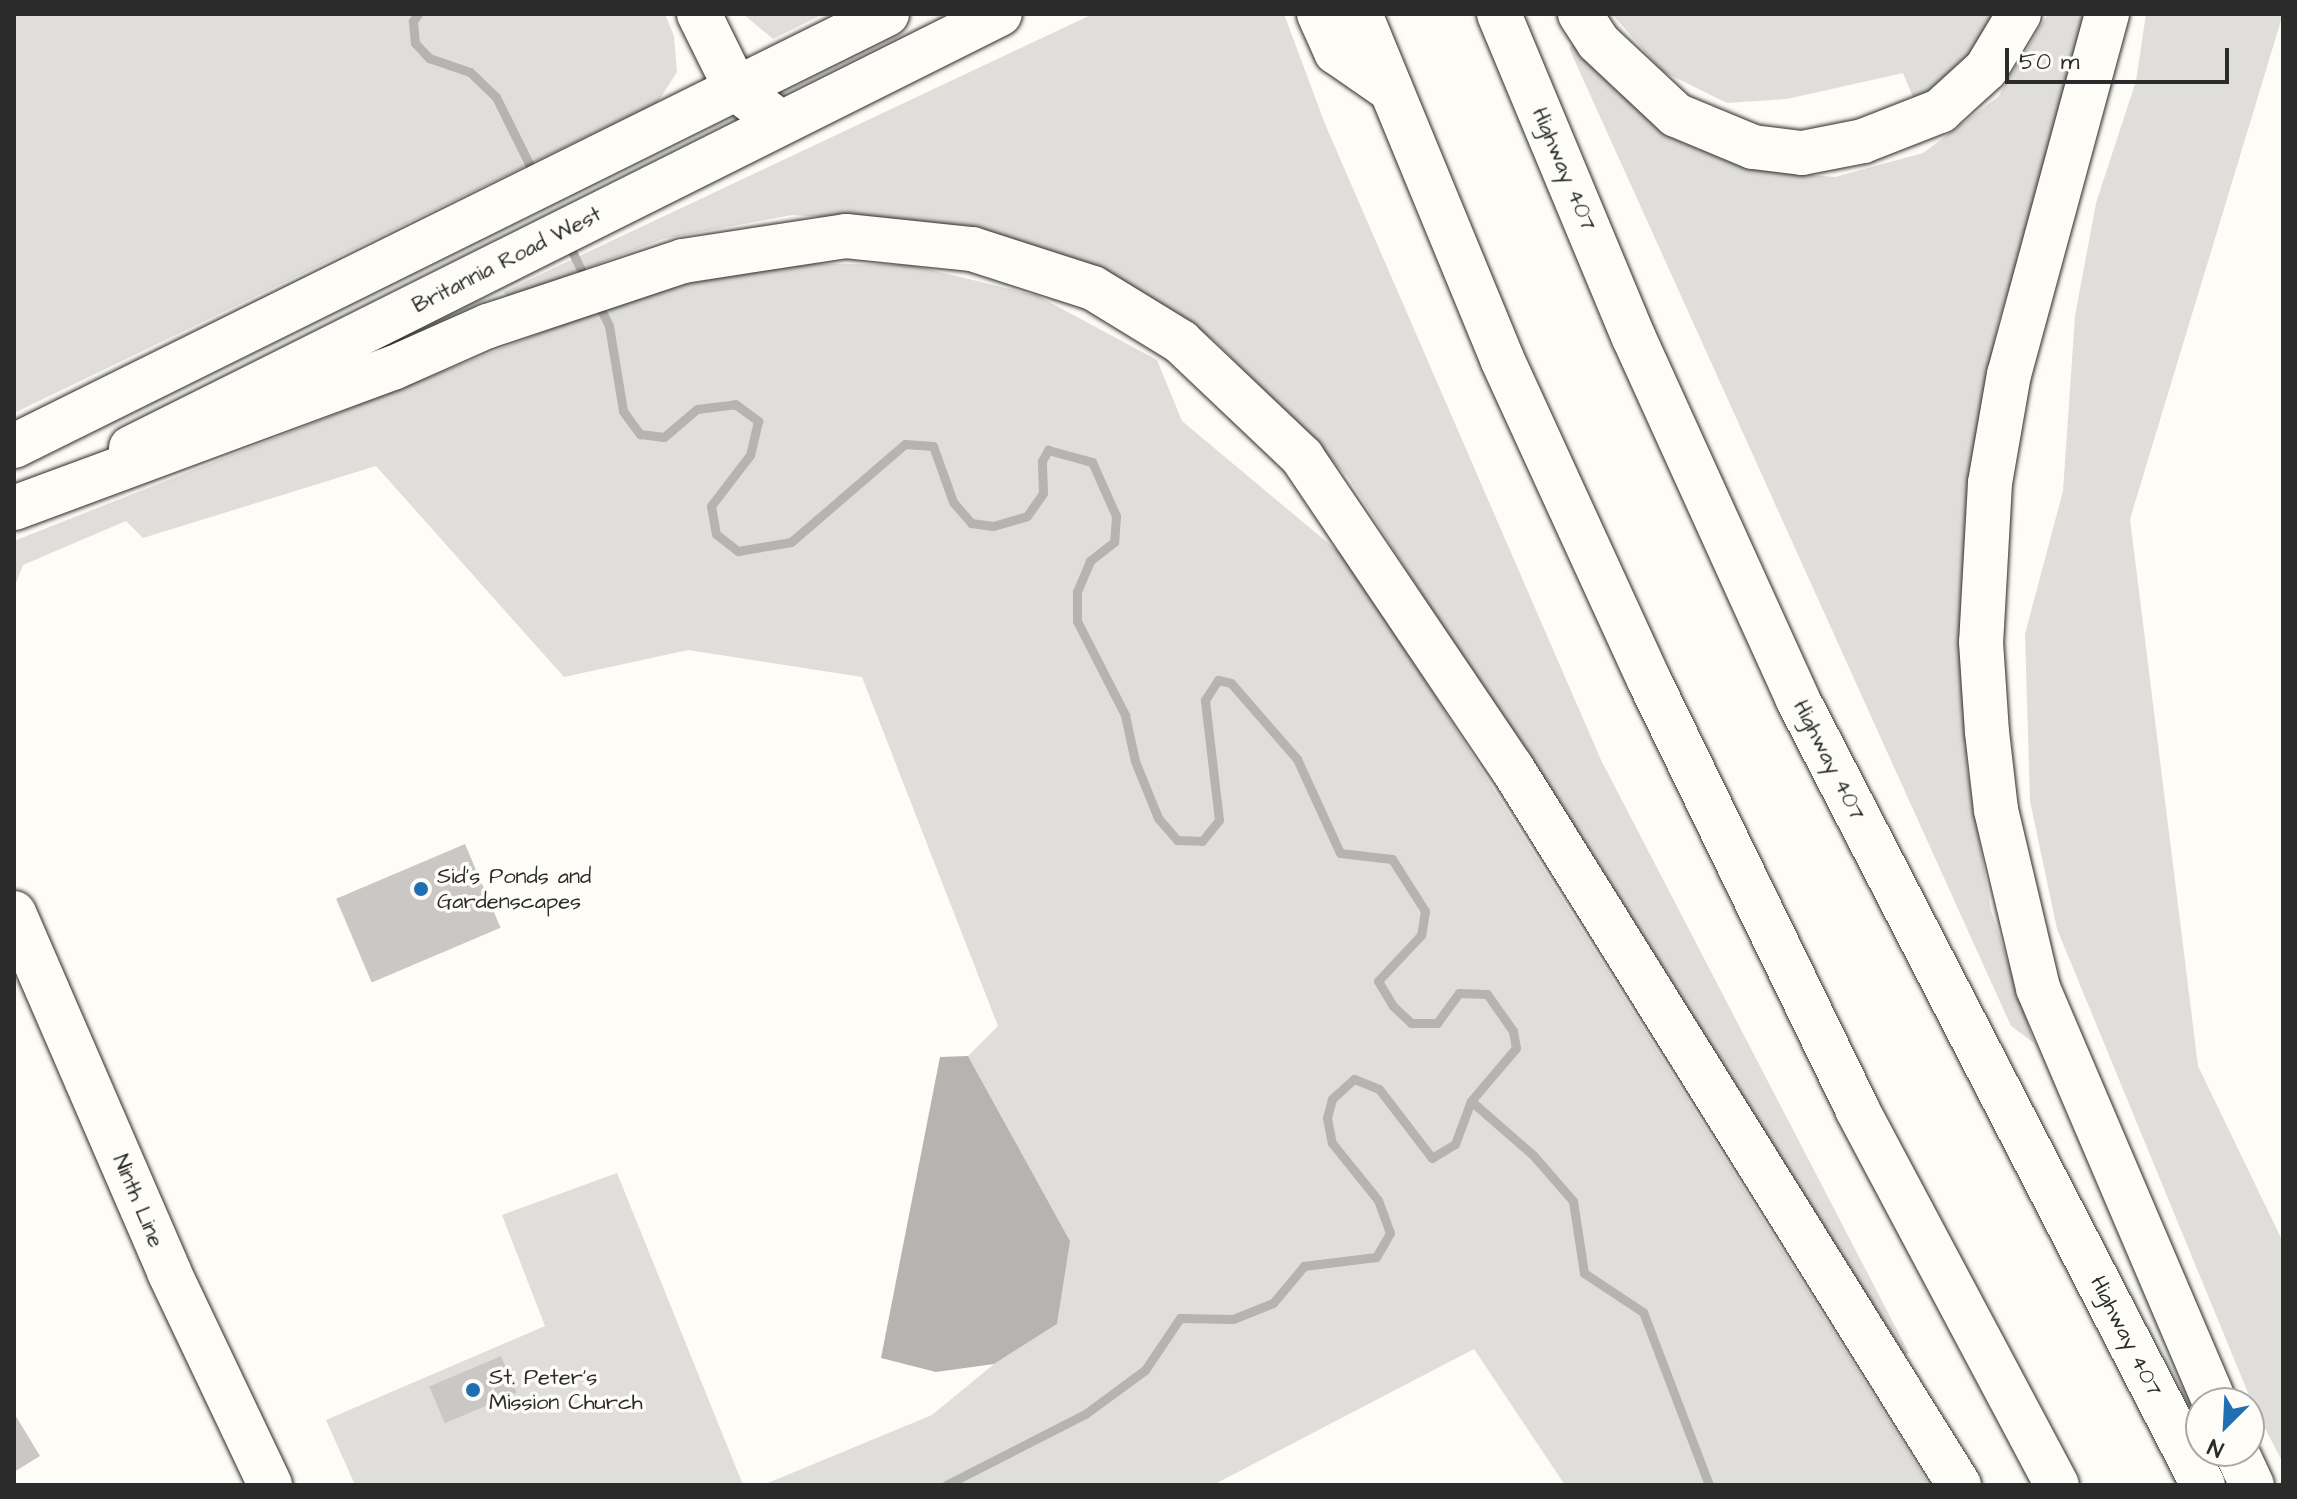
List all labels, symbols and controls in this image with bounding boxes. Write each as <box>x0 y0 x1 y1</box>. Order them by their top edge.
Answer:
scale bar <box>2009 32 2233 82</box>
text: 50 m <box>2019 45 2079 79</box>
street label: Highway 407 <box>1526 103 1602 235</box>
street label: Britannia Road West <box>408 201 606 319</box>
street label: Highway 407 <box>1787 696 1871 824</box>
place label: Sid's Ponds and Gardenscapes <box>437 863 591 914</box>
marker: Sid's Ponds and Gardenscapes <box>412 880 430 898</box>
street label: Ninth Line <box>107 1151 169 1251</box>
street label: Highway 407 <box>2084 1272 2168 1400</box>
place label: St. Peter’s Mission Church <box>489 1364 643 1416</box>
marker: St. Peter’s Mission Church <box>464 1381 482 1399</box>
north arrow <box>2185 1387 2265 1467</box>
text: N <box>2203 1431 2228 1465</box>

